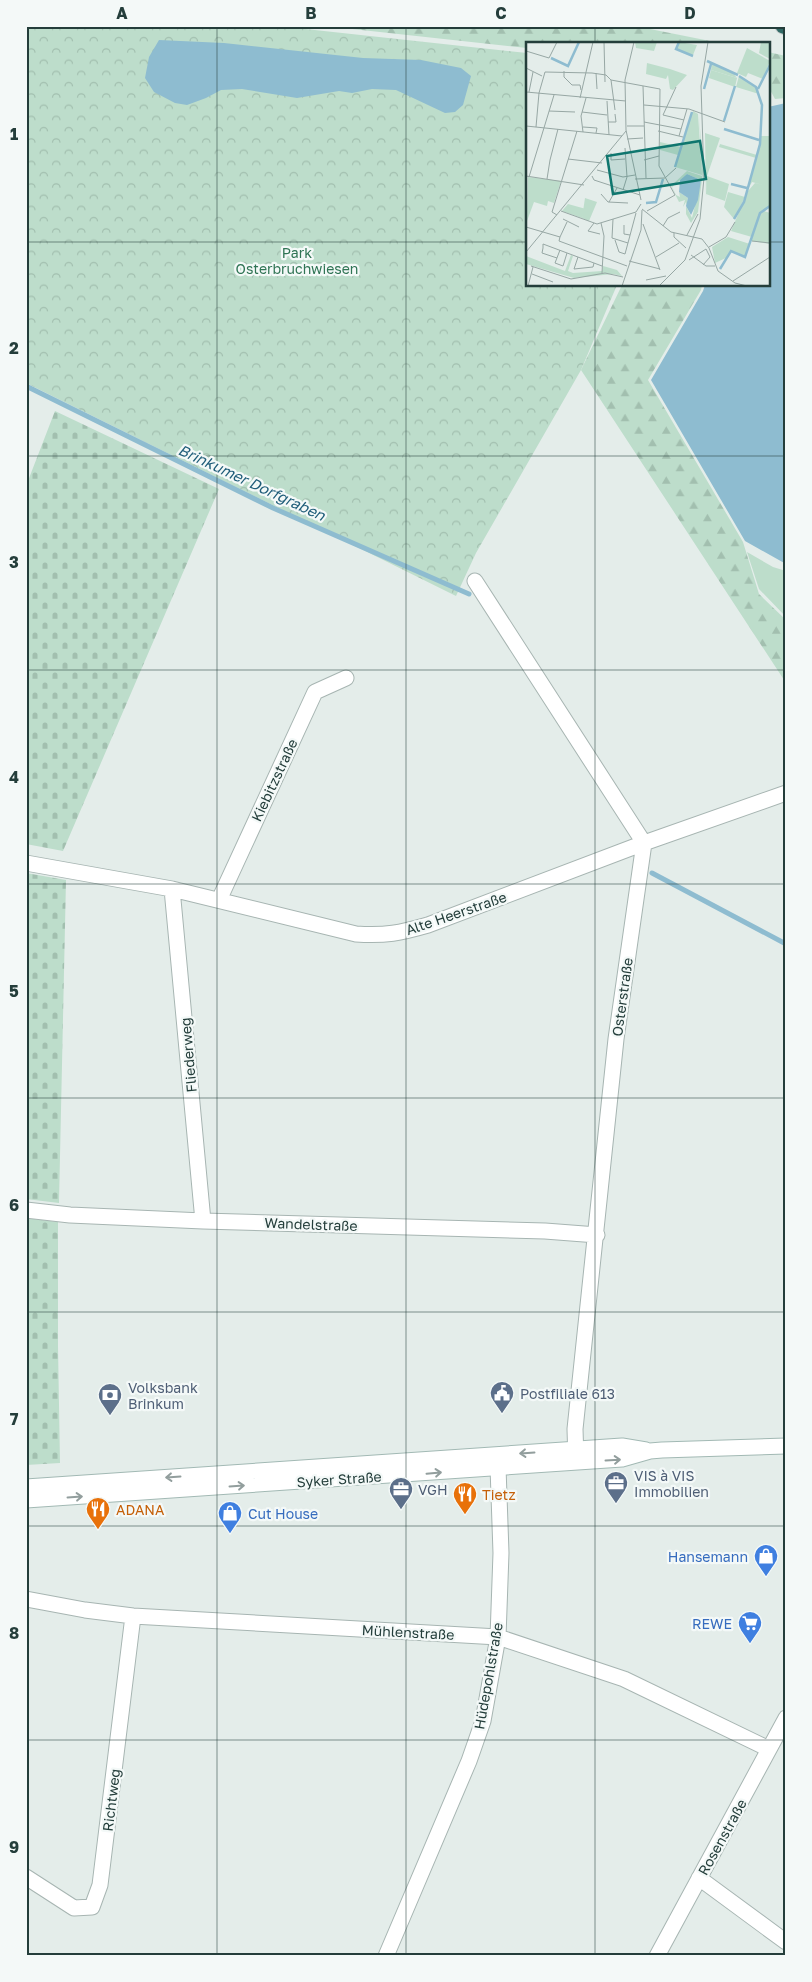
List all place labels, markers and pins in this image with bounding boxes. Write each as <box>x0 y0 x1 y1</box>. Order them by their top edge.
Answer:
place label: Volksbank Brinkum <box>128 1379 198 1412</box>
public building icon: Postfiliale 613 <box>489 1380 515 1414</box>
bank icon: Volksbank Brinkum <box>97 1382 123 1416</box>
place label: Postfiliale 613 <box>520 1385 615 1402</box>
place label: VIS à VIS Immobilien <box>634 1467 709 1500</box>
office icon: VIS à VIS Immobilien <box>603 1470 629 1504</box>
office icon: VGH <box>388 1476 414 1510</box>
place label: VGH <box>418 1481 448 1498</box>
restaurant icon: Tietz <box>452 1481 478 1515</box>
place label: Tietz <box>482 1486 516 1503</box>
restaurant icon: ADANA <box>85 1496 111 1530</box>
shop icon: Cut House <box>217 1500 243 1534</box>
place label: ADANA <box>116 1501 165 1518</box>
place label: Cut House <box>248 1505 318 1522</box>
shop icon: Hansemann <box>753 1543 779 1577</box>
place label: Hansemann <box>668 1548 748 1565</box>
supermarket icon: REWE <box>737 1610 763 1644</box>
place label: REWE <box>692 1615 732 1632</box>

